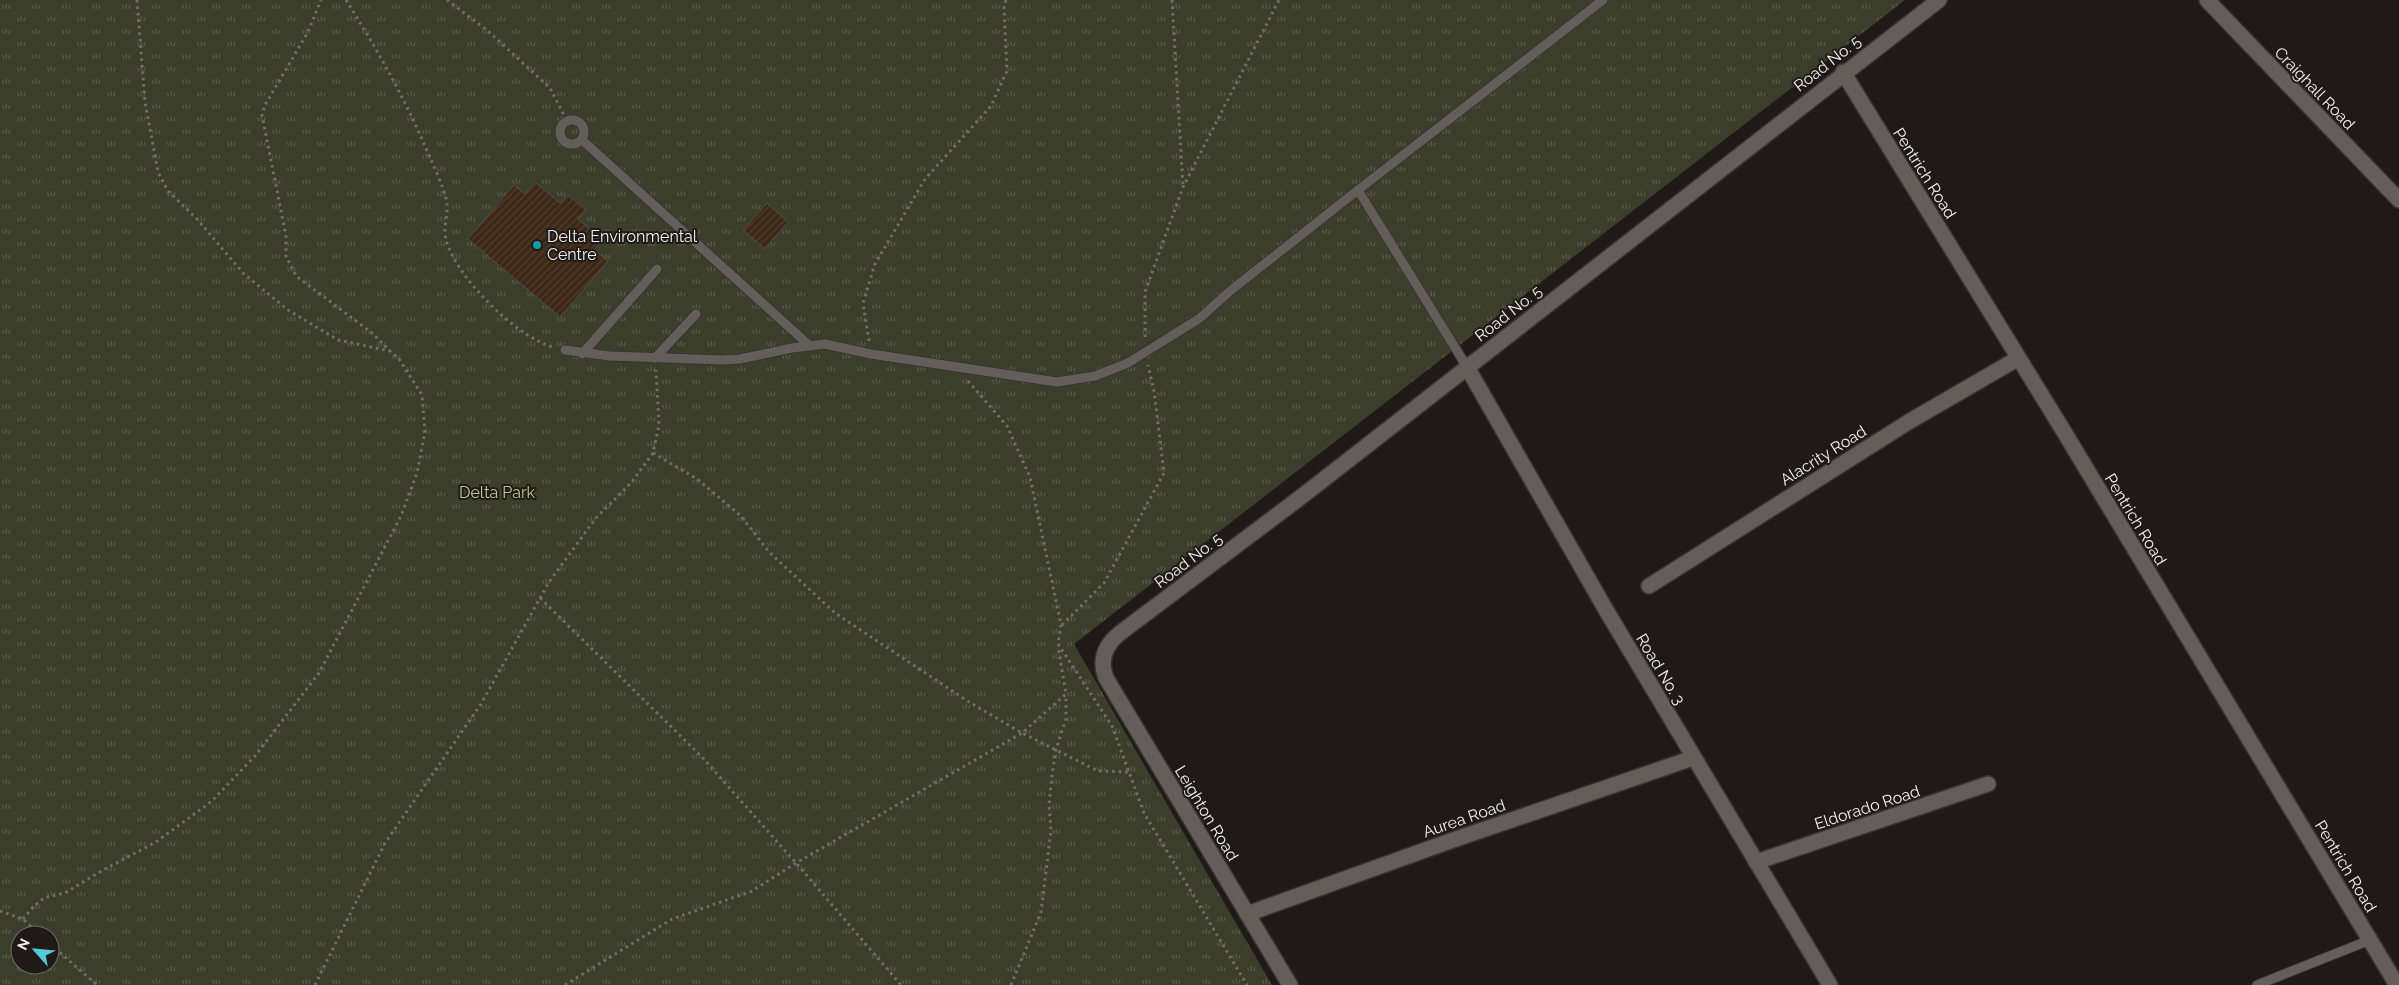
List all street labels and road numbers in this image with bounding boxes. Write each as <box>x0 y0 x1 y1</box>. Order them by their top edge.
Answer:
street label: Road No. 5 <box>1790 31 1865 95</box>
street label: Craighall Road <box>2271 43 2359 134</box>
street label: Pentrich Road <box>1889 124 1960 222</box>
street label: Road No. 5 <box>1471 281 1546 345</box>
street label: Alacrity Road <box>1777 421 1870 489</box>
street label: Pentrich Road <box>2101 470 2170 569</box>
street label: Road No. 5 <box>1151 529 1226 592</box>
street label: Road No. 3 <box>1632 630 1689 708</box>
street label: Leighton Road <box>1171 762 1242 864</box>
street label: Eldorado Road <box>1812 781 1922 833</box>
street label: Aurea Road <box>1420 795 1508 841</box>
street label: Pentrich Road <box>2311 817 2380 916</box>

